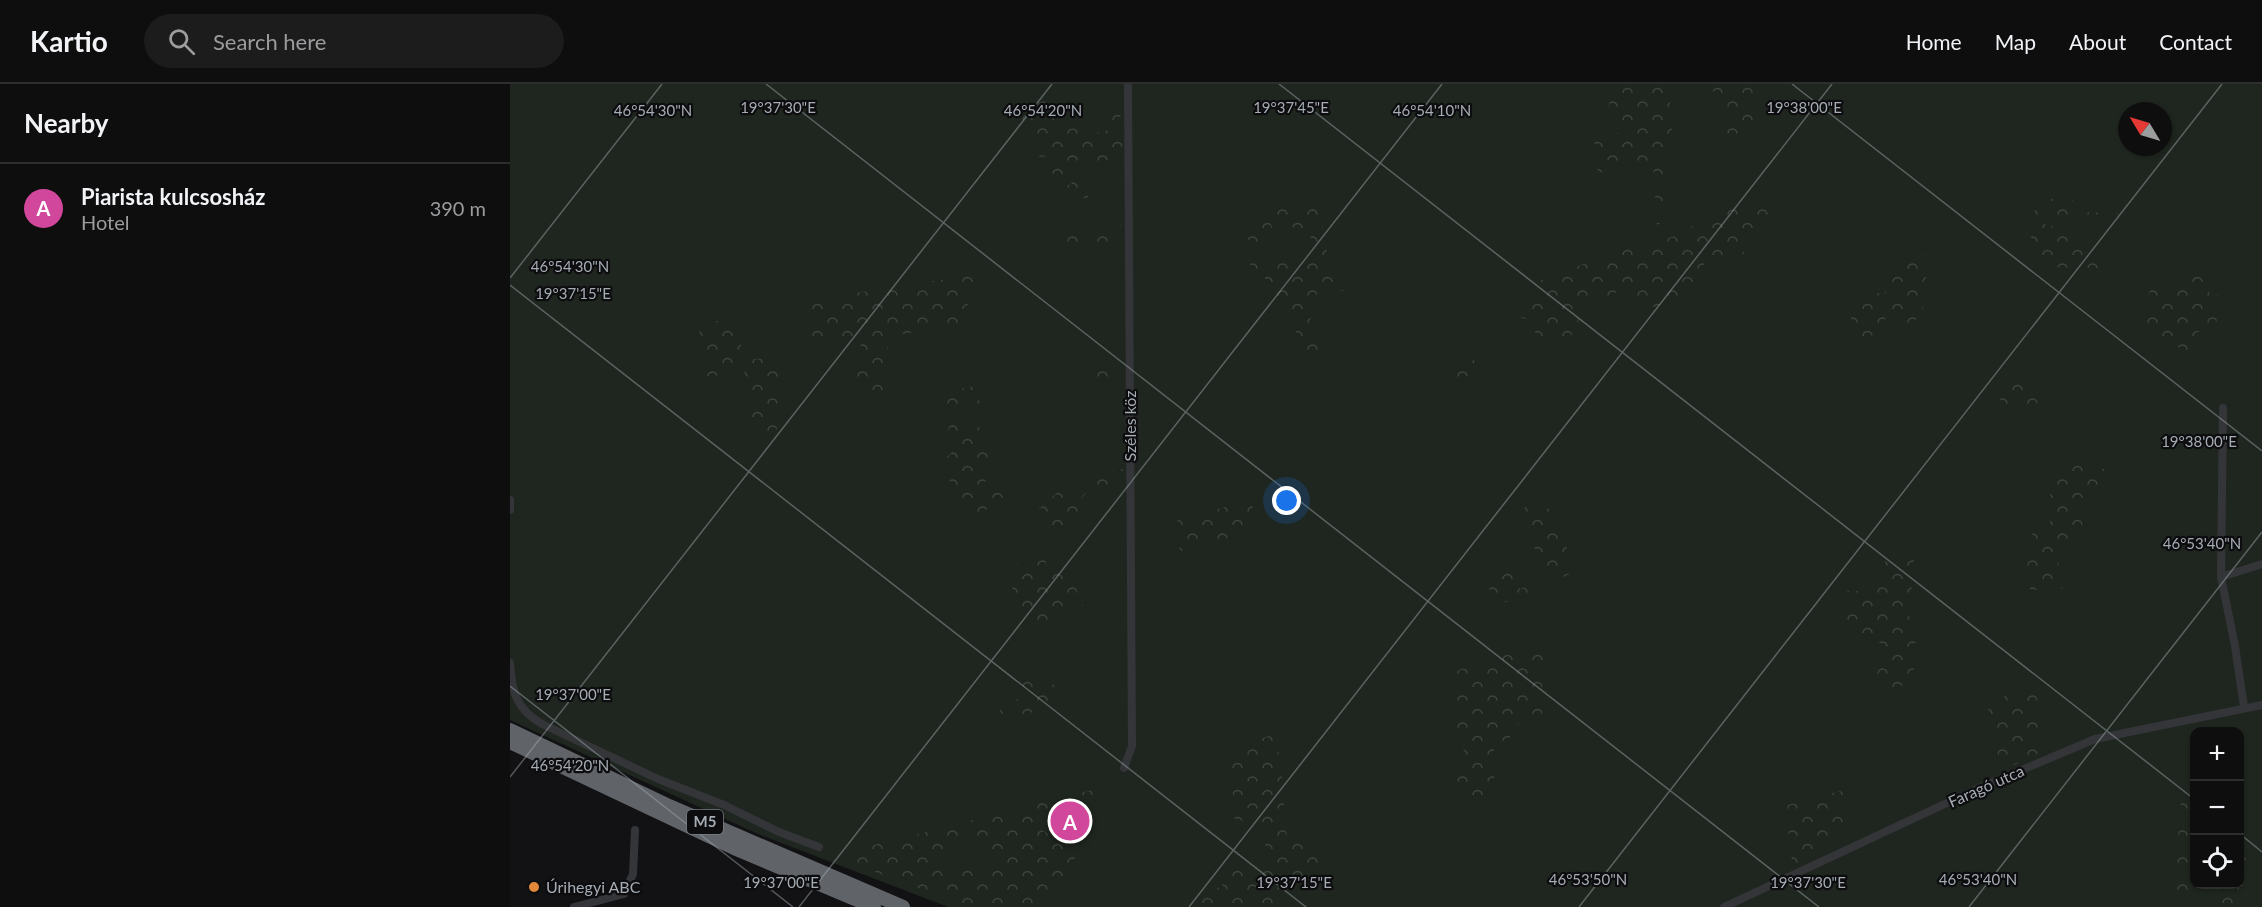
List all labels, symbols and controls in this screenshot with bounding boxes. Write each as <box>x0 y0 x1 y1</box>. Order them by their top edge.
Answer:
search box <box>144 14 564 68</box>
text: Kartio <box>30 24 108 58</box>
icon: search <box>165 25 198 58</box>
text: Search here <box>213 28 326 55</box>
text: Home <box>1906 29 1962 54</box>
text: Map <box>1995 29 2036 54</box>
text: About <box>2069 29 2126 54</box>
text: Contact <box>2159 29 2232 54</box>
text: 19°37'30"E <box>740 98 816 116</box>
text: 19°37'45"E <box>1253 98 1329 116</box>
text: 19°38'00"E <box>1766 98 1842 116</box>
text: 46°54'30"N <box>614 101 692 119</box>
text: 46°54'20"N <box>1004 101 1082 119</box>
text: 46°54'10"N <box>1393 101 1471 119</box>
north arrow <box>2118 102 2172 156</box>
text: Nearby <box>24 107 109 139</box>
text: Piarista kulcsosház <box>81 183 265 210</box>
text: A <box>37 196 50 220</box>
text: 390 m <box>430 196 486 220</box>
text: Hotel <box>81 210 130 234</box>
text: 46°54'30"N <box>531 257 609 275</box>
text: 19°37'15"E <box>535 284 611 302</box>
street label: Széles köz <box>1120 391 1139 462</box>
text: 19°38'00"E <box>2161 432 2237 450</box>
your location <box>1272 486 1301 515</box>
text: 46°53'40"N <box>2163 534 2241 552</box>
text: 19°37'00"E <box>535 685 611 703</box>
map controls <box>2190 727 2244 889</box>
button: + <box>2190 727 2244 781</box>
text: 46°54'20"N <box>531 756 609 774</box>
street label: Faragó utca <box>1945 760 2027 811</box>
button: − <box>2190 781 2244 835</box>
pin: A <box>1050 798 1090 844</box>
road number: M5 <box>687 810 723 834</box>
button: locate <box>2190 835 2244 889</box>
text: 46°53'50"N <box>1549 870 1627 888</box>
text: 46°53'40"N <box>1939 870 2017 888</box>
text: 19°37'00"E <box>743 873 819 891</box>
text: 19°37'15"E <box>1256 873 1332 891</box>
text: 19°37'30"E <box>1770 873 1846 891</box>
place label: Úrihegyi ABC <box>546 877 641 896</box>
marker: Úrihegyi ABC <box>527 880 541 894</box>

